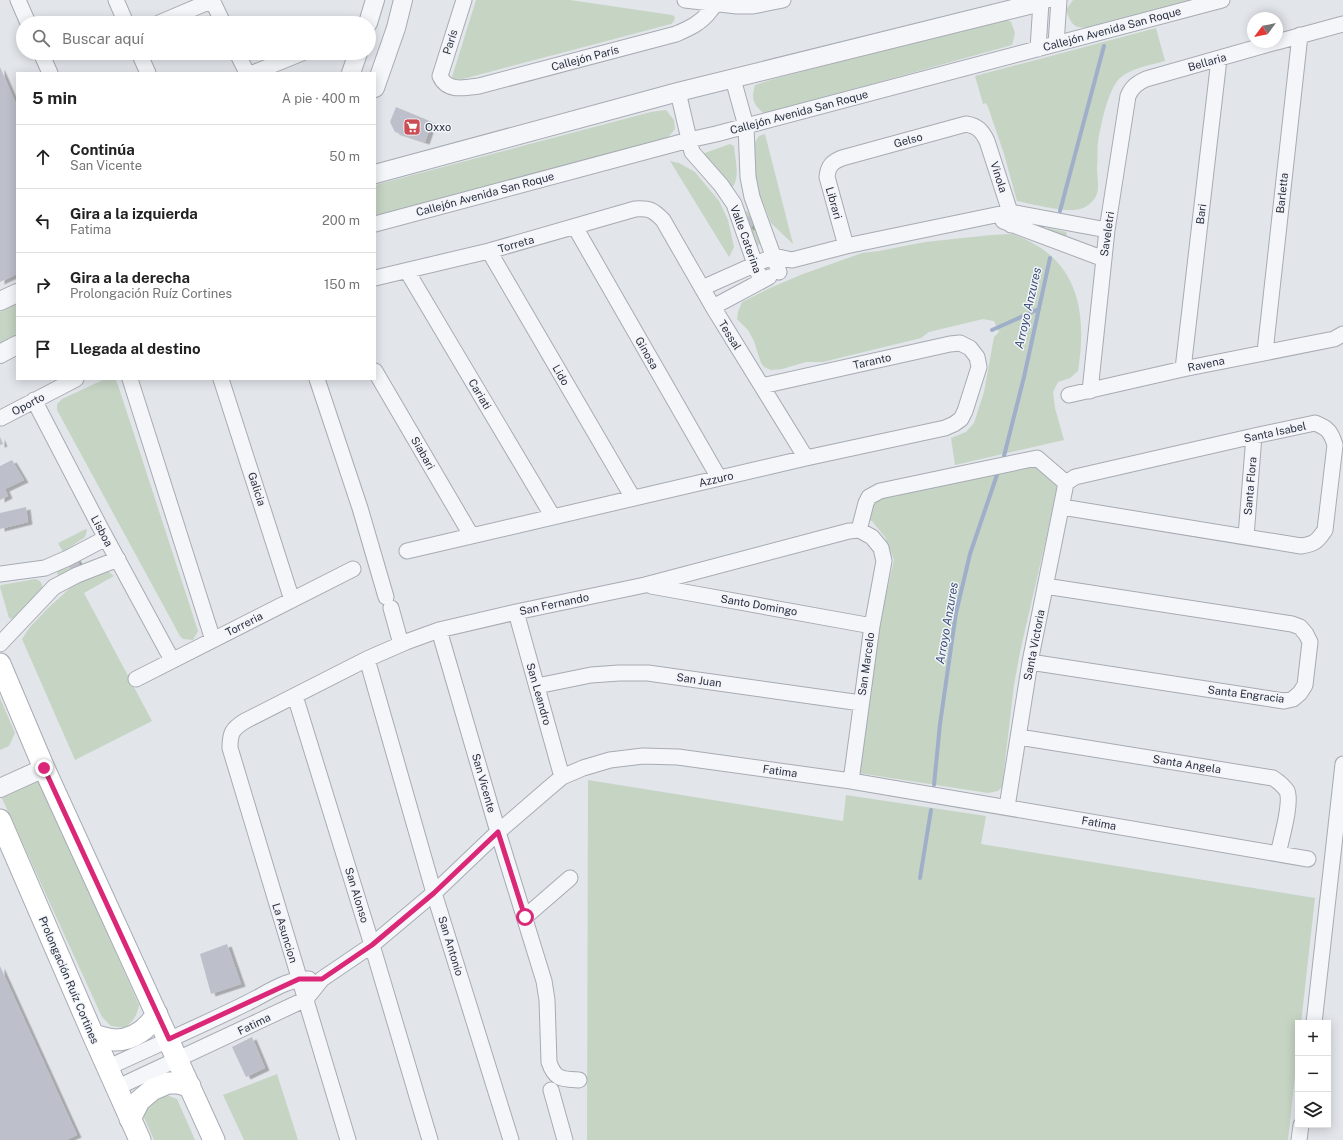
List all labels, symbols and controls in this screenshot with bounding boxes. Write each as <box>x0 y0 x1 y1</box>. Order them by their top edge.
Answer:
street label: Callejón Avenida San Roque <box>1042 5 1182 53</box>
north arrow <box>1247 12 1283 48</box>
search box <box>16 16 376 60</box>
icon: search <box>30 27 52 49</box>
street label: París <box>441 28 460 56</box>
text: Buscar aquí <box>62 30 144 47</box>
street label: Callejón París <box>550 43 621 73</box>
street label: Bellaria <box>1186 51 1228 73</box>
text: 5 min <box>32 88 77 108</box>
street label: Callejón Avenida San Roque <box>729 88 869 136</box>
text: A pie · 400 m <box>282 91 360 106</box>
supermarket icon: Oxxo <box>402 117 422 137</box>
place label: Oxxo <box>425 121 451 133</box>
street label: Gelso <box>892 130 924 150</box>
text: Continúa <box>70 141 135 158</box>
icon: ahead <box>32 146 54 168</box>
text: 50 m <box>329 149 360 164</box>
text: San Vicente <box>70 158 142 173</box>
street label: Vinola <box>988 160 1010 194</box>
street label: Callejón Avenida San Roque <box>415 170 555 218</box>
street label: Barletta <box>1274 172 1290 214</box>
street label: Librari <box>824 186 844 220</box>
street label: Valle Caterina <box>728 203 764 275</box>
street label: Bari <box>1194 203 1208 225</box>
text: Gira a la izquierda <box>70 205 198 222</box>
icon: left <box>32 210 54 232</box>
street label: Saveletri <box>1098 211 1116 257</box>
text: 200 m <box>322 213 360 228</box>
text: Fatima <box>70 222 111 237</box>
street label: Torreta <box>497 233 535 255</box>
water label: Arroyo Anzures <box>1012 266 1044 350</box>
text: Gira a la derecha <box>70 269 190 286</box>
icon: right <box>32 274 54 296</box>
text: 150 m <box>324 277 360 292</box>
text: Prolongación Ruíz Cortines <box>70 286 232 301</box>
street label: Tessal <box>716 318 744 352</box>
street label: Ginosa <box>633 335 661 371</box>
icon: arrive <box>32 338 54 360</box>
text: Llegada al destino <box>70 340 201 357</box>
street label: Taranto <box>852 351 892 371</box>
street label: Ravena <box>1187 354 1225 374</box>
street label: Lido <box>550 363 572 387</box>
street label: Cariati <box>466 377 494 411</box>
street label: Oporto <box>10 390 46 418</box>
street label: Santa Isabel <box>1243 420 1307 444</box>
street label: Siabari <box>409 435 437 471</box>
street label: Santa Flora <box>1241 456 1259 516</box>
street label: Azzuro <box>697 469 735 489</box>
street label: Galicia <box>246 471 268 507</box>
street label: Lisboa <box>89 513 115 549</box>
water label: Arroyo Anzures <box>933 581 961 665</box>
street label: San Fernando <box>518 591 590 617</box>
street label: Santo Domingo <box>720 592 798 618</box>
street label: Santa Victoria <box>1021 609 1047 681</box>
street label: Torreria <box>224 610 264 638</box>
street label: San Marcelo <box>856 632 876 696</box>
street label: San Leandro <box>524 661 554 727</box>
street label: San Juan <box>676 671 722 689</box>
street label: Santa Engracia <box>1207 683 1285 705</box>
street label: San Vicente <box>470 752 498 814</box>
street label: Santa Angela <box>1152 753 1222 775</box>
route end <box>35 759 53 777</box>
street label: Fatima <box>762 763 798 779</box>
street label: Fatima <box>1081 814 1117 832</box>
street label: San Alonso <box>343 866 371 924</box>
street label: La Asuncion <box>270 902 300 964</box>
route start <box>516 908 534 926</box>
street label: Prolongación Ruíz Cortines <box>37 914 101 1046</box>
street label: San Antonio <box>436 915 466 977</box>
street label: Fatima <box>236 1011 272 1037</box>
map controls <box>1295 1020 1331 1128</box>
button: + <box>1295 1020 1331 1056</box>
button: − <box>1295 1056 1331 1092</box>
button: layers <box>1295 1092 1331 1128</box>

